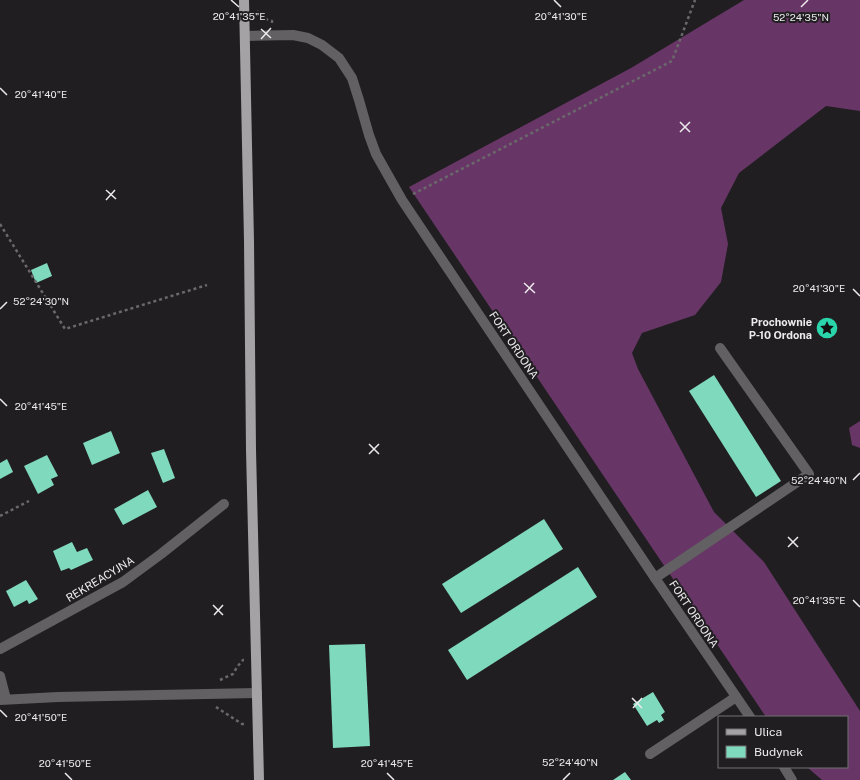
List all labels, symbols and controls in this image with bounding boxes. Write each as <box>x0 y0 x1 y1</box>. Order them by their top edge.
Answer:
text: 20°41'35"E <box>213 10 265 22</box>
text: 20°41'30"E <box>535 10 587 22</box>
text: 52°24'35"N <box>773 11 829 23</box>
text: 20°41'40"E <box>15 88 67 100</box>
text: 20°41'30"E <box>793 282 845 294</box>
text: 52°24'30"N <box>13 295 69 307</box>
street label: FORT ORDONA <box>487 309 541 381</box>
place icon: Prochownie P-10 Ordona <box>814 315 840 341</box>
place label: Prochownie P-10 Ordona <box>749 316 812 341</box>
text: 20°41'45"E <box>15 400 67 412</box>
text: 52°24'40"N <box>791 474 847 486</box>
street label: REKREACYJNA <box>64 554 136 604</box>
street label: FORT ORDONA <box>667 578 721 650</box>
text: 20°41'35"E <box>793 594 845 606</box>
text: 20°41'50"E <box>15 711 67 723</box>
legend <box>718 716 848 768</box>
text: Ulica <box>754 725 782 739</box>
text: Budynek <box>754 745 803 759</box>
text: 52°24'40"N <box>542 756 598 768</box>
text: 20°41'50"E <box>39 757 91 769</box>
text: 20°41'45"E <box>361 757 413 769</box>

